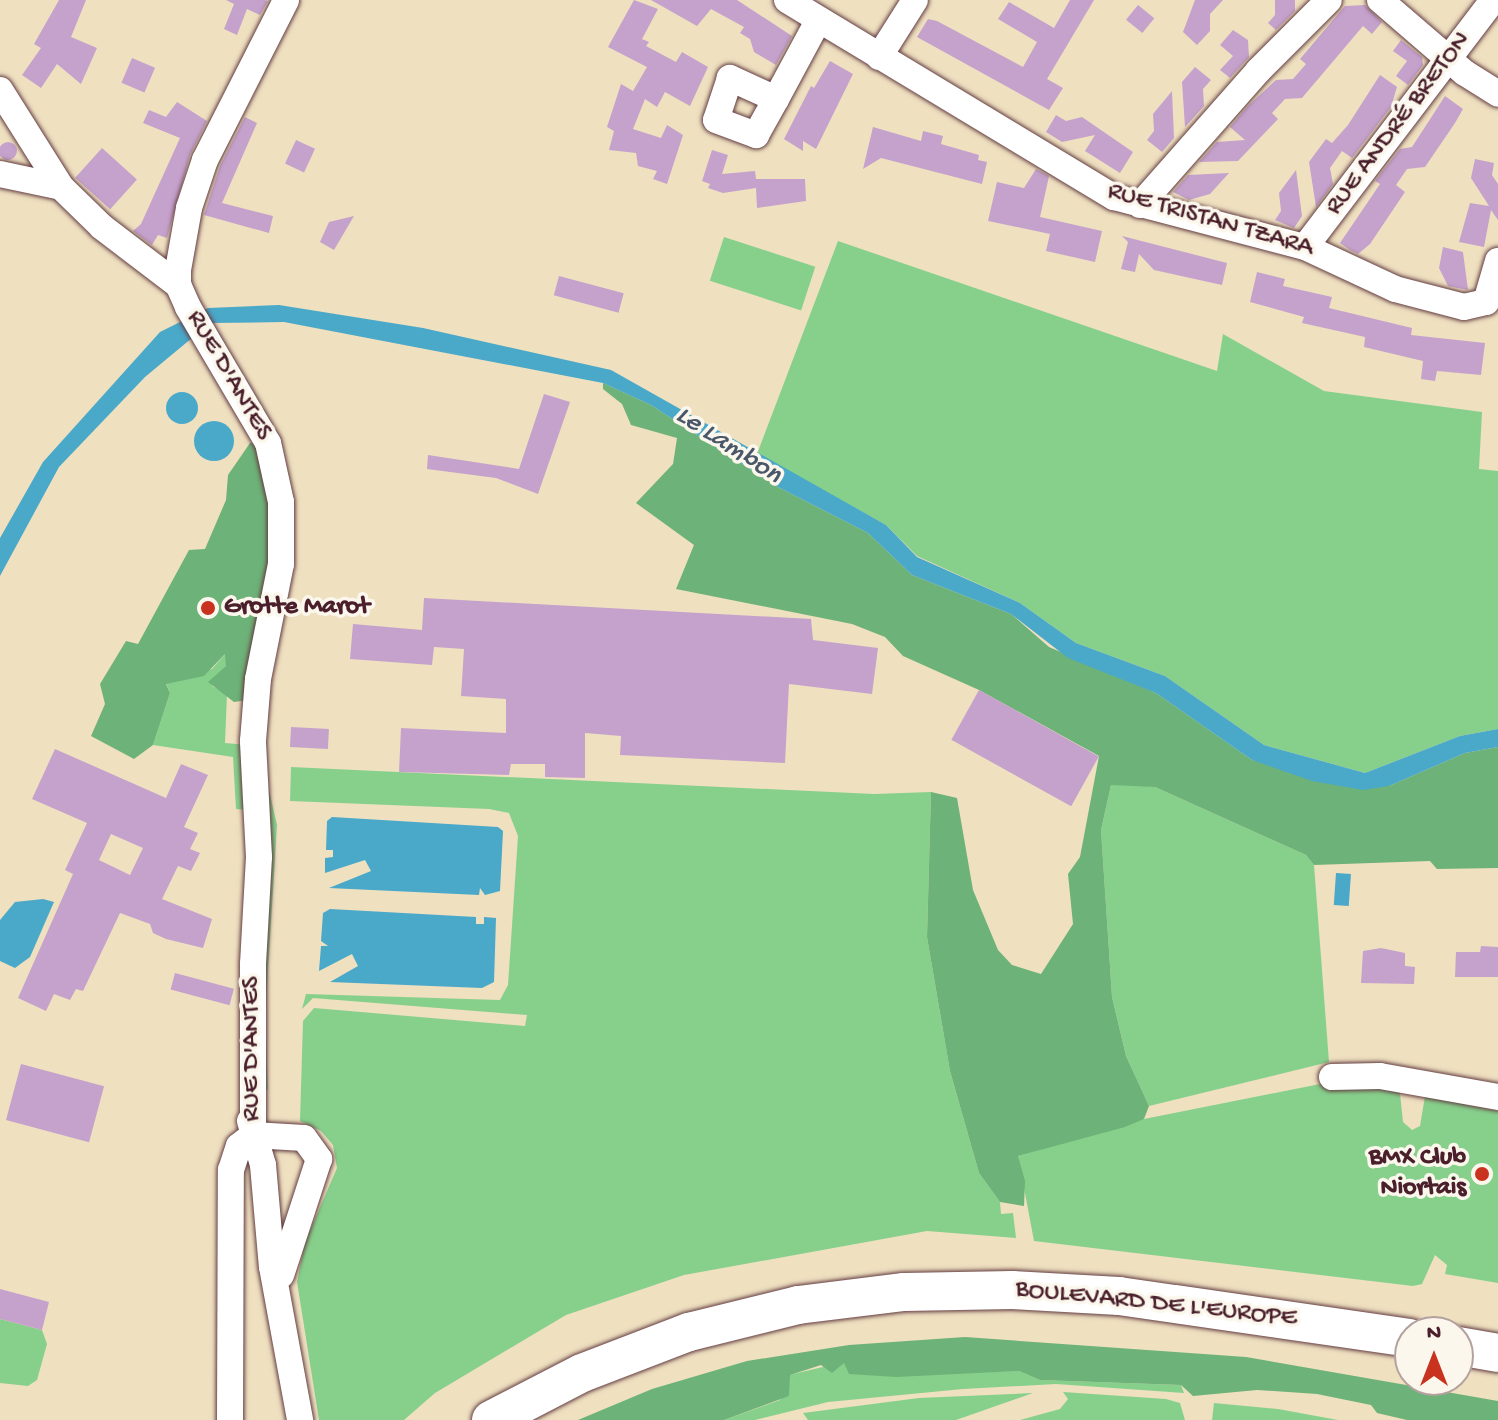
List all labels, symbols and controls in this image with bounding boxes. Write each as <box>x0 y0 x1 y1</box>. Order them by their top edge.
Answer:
street label: RUE ANDRÉ BRETON <box>1320 26 1478 222</box>
street label: RUE TRISTAN TZARA <box>1104 177 1316 265</box>
street label: RUE D'ANTES <box>178 305 278 447</box>
water label: Le Lambon <box>669 399 787 493</box>
place label: Grotte Marot <box>224 592 370 624</box>
marker: Grotte Marot <box>199 599 217 617</box>
street label: RUE D'ANTES <box>237 976 269 1122</box>
place label: BMX Club Niortais <box>1369 1143 1466 1204</box>
marker: BMX Club Niortais <box>1473 1165 1491 1183</box>
street label: BOULEVARD DE L'EUROPE <box>1014 1275 1298 1335</box>
north arrow <box>1394 1316 1474 1396</box>
text: N <box>1427 1321 1441 1347</box>

